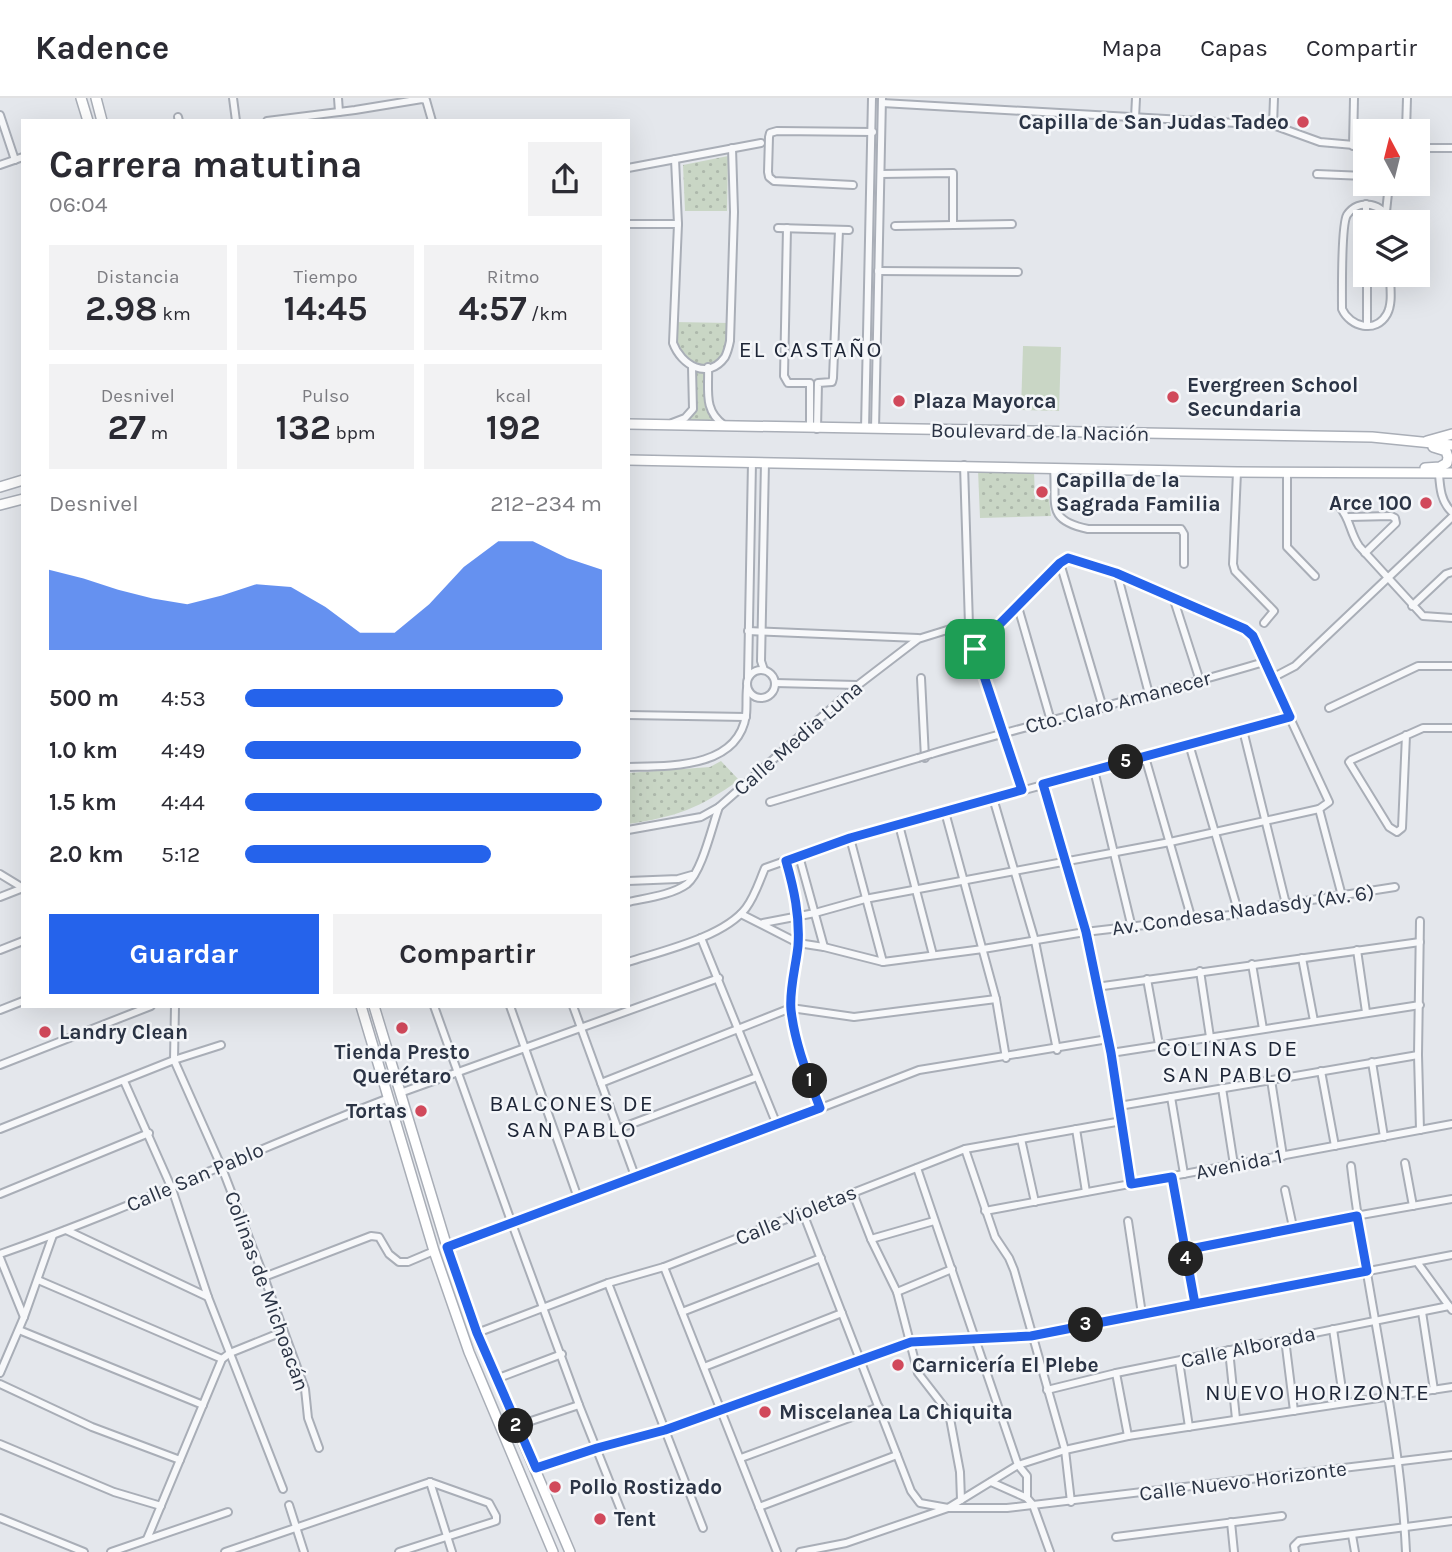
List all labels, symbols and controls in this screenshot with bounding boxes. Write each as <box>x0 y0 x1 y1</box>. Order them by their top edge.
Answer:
text: Kadence <box>35 29 169 67</box>
text: Mapa <box>1101 34 1162 62</box>
text: Capas <box>1200 34 1268 62</box>
text: Compartir <box>1306 34 1417 62</box>
place label: Capilla de San Judas Tadeo <box>1019 110 1289 134</box>
marker: Capilla de San Judas Tadeo <box>1295 114 1311 130</box>
north arrow <box>1353 119 1430 196</box>
map controls <box>1353 119 1430 287</box>
text: Carrera matutina <box>49 142 363 187</box>
button: share <box>528 142 602 216</box>
text: 06:04 <box>49 191 108 218</box>
button: layers <box>1353 210 1430 287</box>
text: Distancia <box>96 266 179 288</box>
text: Tiempo <box>293 266 358 288</box>
text: Ritmo <box>487 266 539 288</box>
text: 2.98 <box>85 288 158 329</box>
text: 14:45 <box>284 288 367 329</box>
text: 4:57 <box>459 288 527 329</box>
text: km <box>158 303 191 325</box>
text: /km <box>527 303 568 325</box>
district label: EL CASTAÑO <box>739 336 883 363</box>
place label: Evergreen School Secundaria <box>1187 373 1358 421</box>
text: Desnivel <box>101 385 175 407</box>
text: Pulso <box>302 385 349 407</box>
text: kcal <box>495 385 531 407</box>
place label: Plaza Mayorca <box>913 389 1057 413</box>
marker: Evergreen School Secundaria <box>1165 389 1181 405</box>
marker: Plaza Mayorca <box>891 393 907 409</box>
text: 27 <box>107 407 146 448</box>
text: 132 <box>275 407 331 448</box>
text: 192 <box>486 407 541 448</box>
street label: Boulevard de la Nación <box>930 418 1150 446</box>
text: m <box>146 422 168 444</box>
text: bpm <box>331 422 376 444</box>
place label: Capilla de la Sagrada Familia <box>1056 468 1221 516</box>
marker: Capilla de la Sagrada Familia <box>1034 484 1050 500</box>
text: Desnivel <box>49 490 139 517</box>
text: 212–234 m <box>490 490 602 517</box>
place label: Arce 100 <box>1329 491 1412 515</box>
marker: Arce 100 <box>1418 495 1434 511</box>
pin <box>945 619 1005 679</box>
icon: arrive <box>956 630 994 668</box>
street label: Cto. Claro Amanecer <box>1023 666 1214 738</box>
street label: Calle Media Luna <box>729 676 867 800</box>
text: 500 m <box>49 685 119 712</box>
text: 4:53 <box>161 685 206 712</box>
text: 1.0 km <box>49 737 118 764</box>
text: 4:49 <box>161 737 205 764</box>
pin: 5 <box>1108 744 1144 780</box>
text: 5 <box>1120 750 1131 772</box>
text: 1.5 km <box>49 789 117 816</box>
text: 4:44 <box>161 789 205 816</box>
text: 2.0 km <box>49 841 124 868</box>
text: 5:12 <box>161 841 200 868</box>
street label: Av. Condesa Nadasdy (Av. 6) <box>1110 880 1376 940</box>
button: Guardar <box>49 914 319 994</box>
button: Compartir <box>333 914 602 994</box>
place label: Landry Clean <box>59 1020 188 1044</box>
marker: Tienda Presto Querétaro <box>394 1020 410 1036</box>
marker: Landry Clean <box>37 1024 53 1040</box>
district label: COLINAS DE SAN PABLO <box>1157 1035 1299 1088</box>
place label: Tienda Presto Querétaro <box>334 1040 470 1088</box>
pin: 1 <box>792 1063 828 1098</box>
text: 1 <box>806 1069 813 1091</box>
district label: BALCONES DE SAN PABLO <box>489 1090 655 1143</box>
place label: Tortas <box>346 1099 407 1123</box>
marker: Tortas <box>413 1103 429 1119</box>
street label: Calle San Pablo <box>123 1137 267 1217</box>
street label: Avenida 1 <box>1194 1144 1284 1184</box>
street label: Calle Violetas <box>732 1180 860 1250</box>
street label: Colinas de Michoacán <box>220 1188 314 1394</box>
pin: 4 <box>1168 1242 1204 1276</box>
text: 4 <box>1180 1247 1191 1269</box>
pin: 3 <box>1068 1308 1104 1342</box>
text: 3 <box>1080 1313 1091 1335</box>
street label: Calle Alborada <box>1179 1321 1317 1373</box>
place label: Carnicería El Plebe <box>912 1353 1099 1377</box>
marker: Carnicería El Plebe <box>890 1357 906 1373</box>
district label: NUEVO HORIZONTE <box>1205 1379 1431 1406</box>
place label: Miscelanea La Chiquita <box>779 1400 1013 1425</box>
marker: Miscelanea La Chiquita <box>757 1404 773 1420</box>
pin: 2 <box>498 1408 534 1444</box>
text: 2 <box>510 1414 521 1436</box>
street label: Calle Nuevo Horizonte <box>1138 1456 1348 1506</box>
place label: Pollo Rostizado <box>569 1475 722 1499</box>
marker: Pollo Rostizado <box>547 1479 563 1495</box>
place label: Tent <box>614 1507 656 1531</box>
marker: Tent <box>592 1511 608 1527</box>

